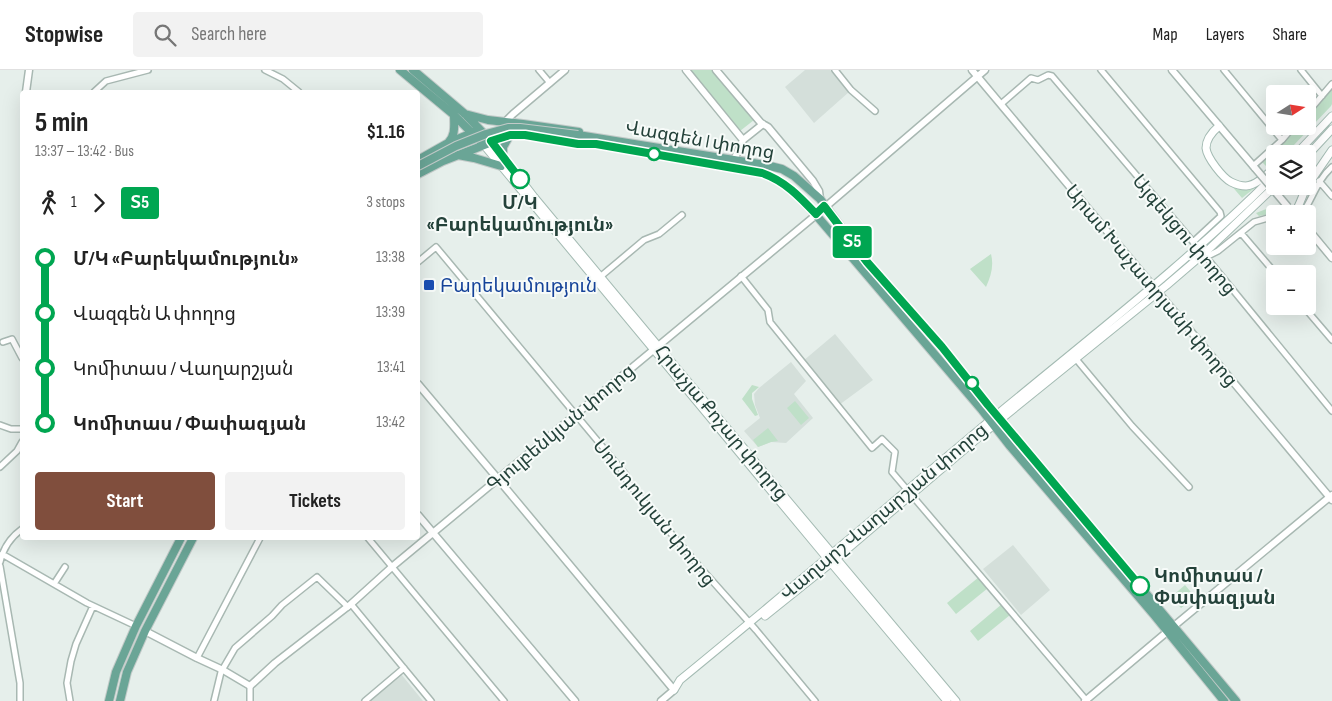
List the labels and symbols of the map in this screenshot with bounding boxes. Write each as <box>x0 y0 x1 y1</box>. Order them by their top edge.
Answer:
north arrow <box>1266 85 1316 135</box>
street label: Վազգեն I փողոց <box>623 116 776 165</box>
unlabelled marker <box>647 147 661 161</box>
marker: Մ/Կ «Բարեկամություն» <box>510 169 530 189</box>
street label: Այգեկցու փողոց <box>1127 170 1241 300</box>
street label: Արամ Խաչատրյանի փողոց <box>1060 180 1242 392</box>
place label: Մ/Կ «Բարեկամություն» <box>427 192 613 237</box>
line badge: Տ5 <box>830 226 874 258</box>
place label: Բարեկամություն <box>440 275 597 298</box>
marker: Բարեկամություն <box>422 278 436 292</box>
street label: Հրաչյա Քոչար փողոց <box>649 341 793 505</box>
street label: Գյուլբենկյան փողոց <box>482 360 640 497</box>
unlabelled marker <box>965 376 979 390</box>
street label: Վաղարշ Վաղարշյան փողոց <box>776 419 992 606</box>
street label: Սունդուկյան փողոց <box>587 435 720 591</box>
place label: Կոմիտաս / Փափազյան <box>1154 565 1276 610</box>
marker: Կոմիտաս / Փափազյան <box>1130 576 1150 596</box>

